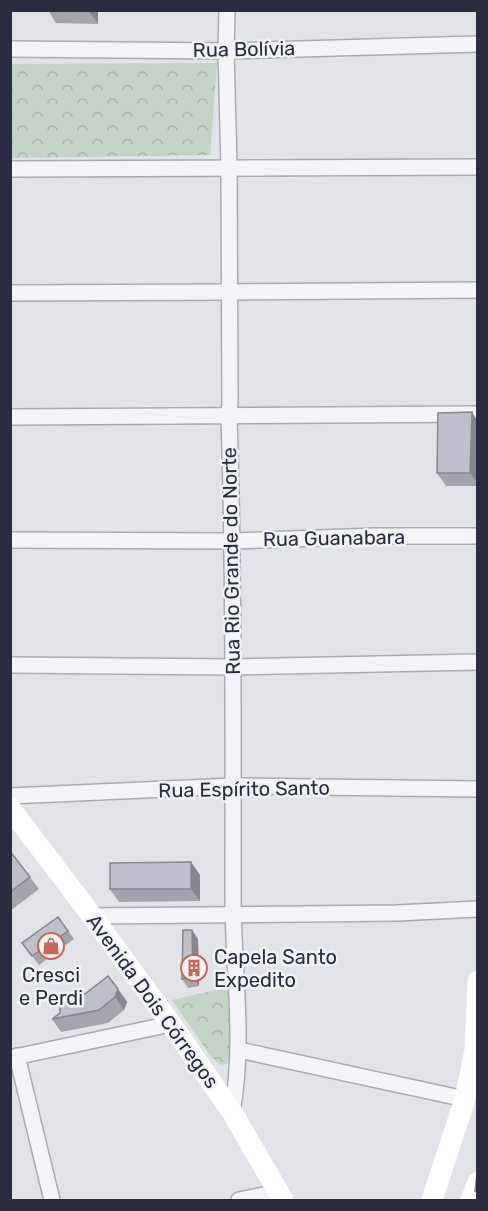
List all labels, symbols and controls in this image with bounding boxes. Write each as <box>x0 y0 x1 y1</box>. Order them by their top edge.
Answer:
street label: Rua Bolívia <box>193 36 295 62</box>
street label: Rua Rio Grande do Norte <box>217 447 245 675</box>
street label: Rua Guanabara <box>263 525 405 551</box>
street label: Rua Espírito Santo <box>158 776 330 802</box>
street label: Avenida Dois Córregos <box>82 909 224 1093</box>
shop icon: Cresci e Perdi <box>36 931 66 961</box>
place label: Capela Santo Expedito <box>214 945 337 992</box>
building icon: Capela Santo Expedito <box>179 953 209 983</box>
place label: Cresci e Perdi <box>19 963 83 1010</box>

